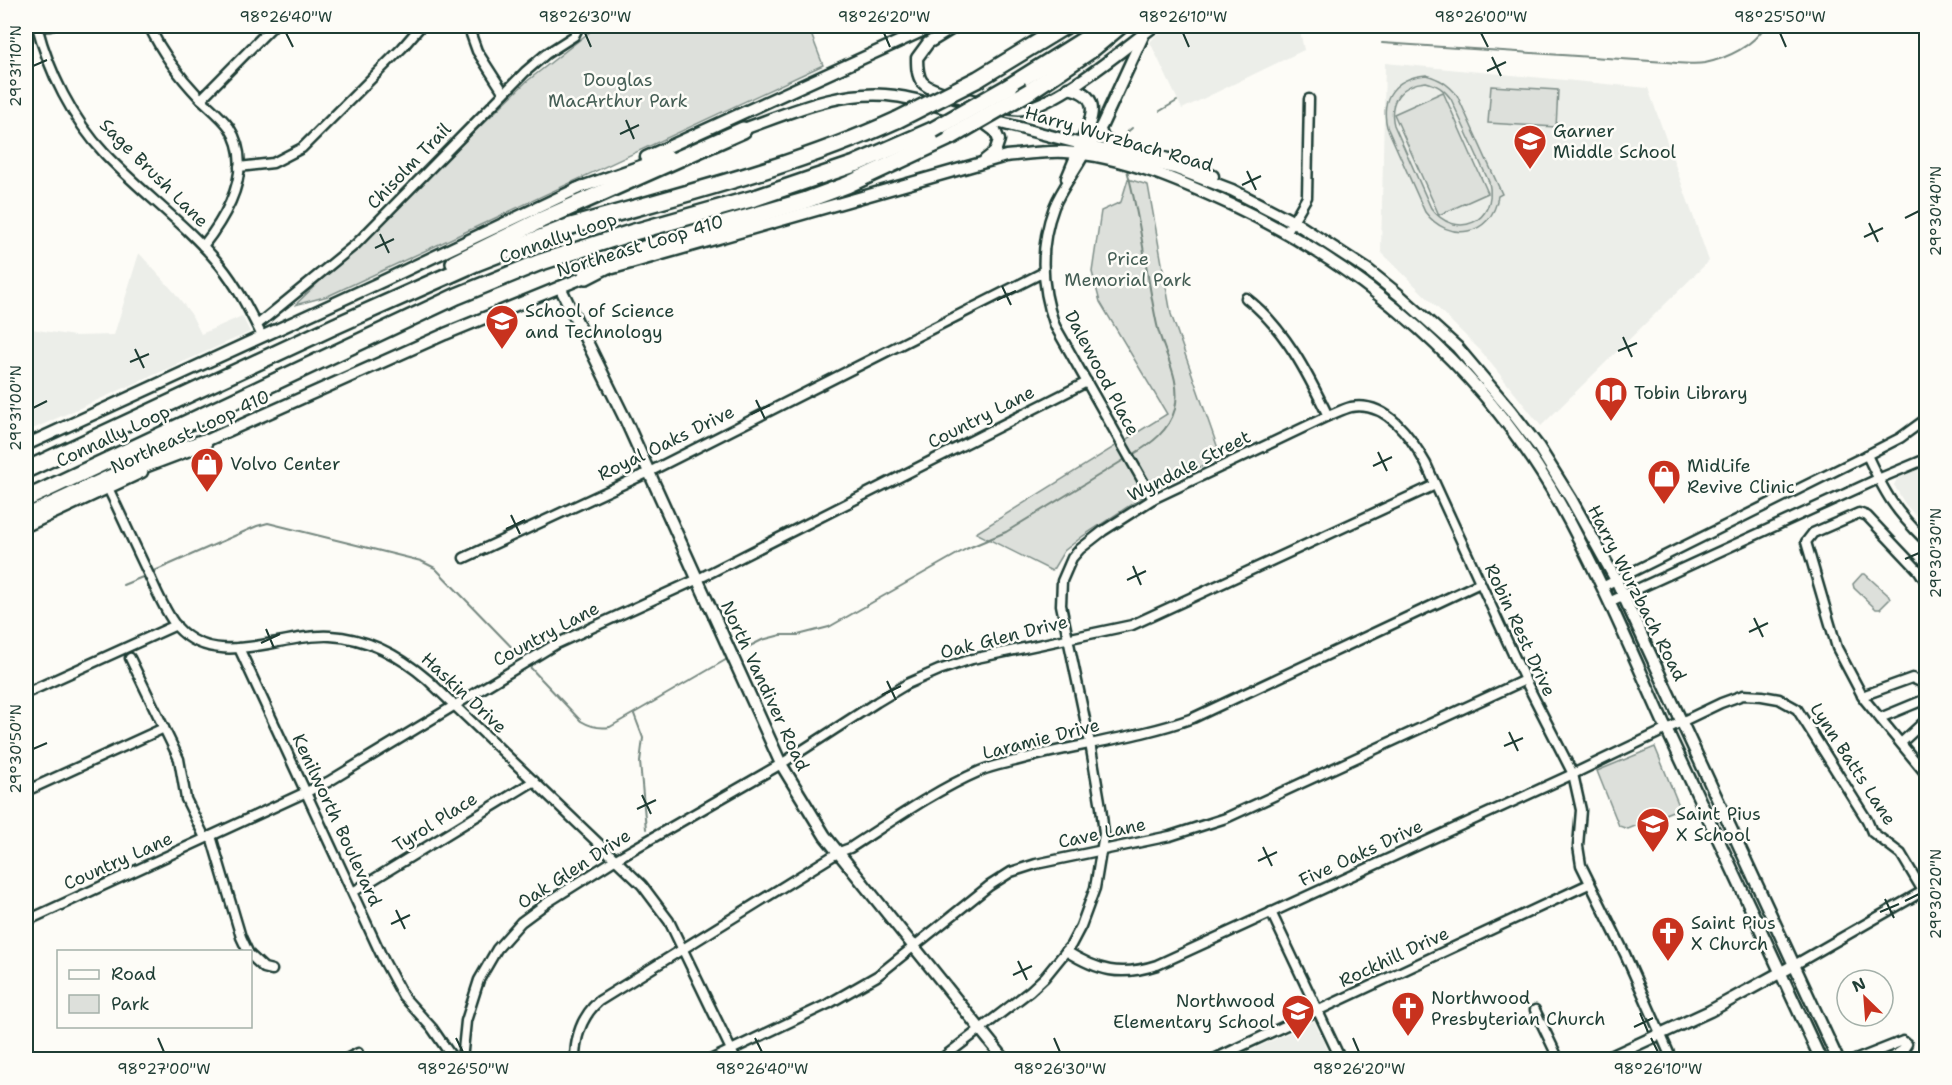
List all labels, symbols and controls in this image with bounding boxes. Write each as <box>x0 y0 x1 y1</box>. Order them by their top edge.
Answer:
text: 98°26'40"W <box>240 7 332 27</box>
text: 98°26'30"W <box>539 7 631 27</box>
text: 98°26'20"W <box>838 7 930 27</box>
text: 98°26'10"W <box>1139 7 1227 27</box>
text: 98°26'00"W <box>1435 7 1527 27</box>
text: 98°25'50"W <box>1734 7 1826 27</box>
text: 29°31'10"N <box>6 25 26 107</box>
park label: Douglas MacArthur Park <box>548 68 688 113</box>
street label: Harry Wurzbach Road <box>1022 101 1216 177</box>
street label: Sage Brush Lane <box>94 113 214 233</box>
street label: Chisolm Trail <box>362 117 457 214</box>
place label: Garner Middle School <box>1553 119 1677 164</box>
school or university icon: Garner Middle School <box>1512 123 1548 170</box>
text: 29°30'40"N <box>1926 166 1946 256</box>
street label: Connally Loop <box>496 207 620 269</box>
street label: Northeast Loop 410 <box>554 209 726 283</box>
park label: Price Memorial Park <box>1064 247 1192 292</box>
place label: School of Science and Technology <box>525 299 674 344</box>
school or university icon: School of Science and Technology <box>484 303 520 350</box>
street label: Dalewood Place <box>1059 306 1145 440</box>
text: 29°31'00"N <box>6 365 26 451</box>
library icon: Tobin Library <box>1593 375 1629 422</box>
street label: Country Lane <box>924 380 1038 454</box>
place label: Tobin Library <box>1634 381 1748 405</box>
street label: Northeast Loop 410 <box>106 384 274 480</box>
street label: Connally Loop <box>52 399 174 473</box>
street label: Royal Oaks Drive <box>594 400 738 486</box>
street label: Wyndale Street <box>1123 425 1255 507</box>
shop icon: Volvo Center <box>189 446 225 493</box>
place label: Volvo Center <box>230 452 340 476</box>
place label: MidLife Revive Clinic <box>1687 454 1795 499</box>
shop icon: MidLife Revive Clinic <box>1646 458 1682 505</box>
street label: Harry Wurzbach Road <box>1582 501 1692 685</box>
text: 29°30'30"N <box>1926 508 1946 598</box>
street label: Robin Rest Drive <box>1479 560 1561 700</box>
street label: Country Lane <box>489 596 603 672</box>
street label: North Vandiver Road <box>715 597 815 775</box>
street label: Oak Glen Drive <box>938 610 1070 664</box>
street label: Haskin Drive <box>416 647 512 739</box>
street label: Lynn Batts Lane <box>1804 698 1902 830</box>
text: 29°30'50"N <box>6 704 26 794</box>
street label: Laramie Drive <box>980 713 1102 765</box>
street label: Kenilworth Boulevard <box>287 730 387 910</box>
street label: Tyrol Place <box>388 787 482 857</box>
place label: Saint Pius X School <box>1676 802 1761 847</box>
school or university icon: Saint Pius X School <box>1635 806 1671 853</box>
street label: Cave Lane <box>1056 812 1148 854</box>
street label: Five Oaks Drive <box>1295 814 1427 892</box>
street label: Oak Glen Drive <box>513 823 635 915</box>
street label: Country Lane <box>60 826 176 896</box>
text: 29°30'20"N <box>1926 849 1946 939</box>
place label: Saint Pius X Church <box>1691 911 1776 956</box>
church icon: Saint Pius X Church <box>1650 915 1686 962</box>
street label: Rockhill Drive <box>1335 921 1453 993</box>
legend <box>57 950 252 1028</box>
text: Road <box>111 962 156 986</box>
north arrow <box>1835 968 1895 1028</box>
text: N <box>1849 973 1869 997</box>
place label: Northwood Presbyterian Church <box>1431 986 1606 1031</box>
place label: Northwood Elementary School <box>1113 989 1276 1034</box>
church icon: Northwood Presbyterian Church <box>1390 990 1426 1037</box>
text: Park <box>111 992 150 1016</box>
school or university icon: Northwood Elementary School <box>1280 993 1316 1040</box>
text: 98°27'00"W <box>117 1059 211 1079</box>
text: 98°26'50"W <box>417 1059 509 1079</box>
text: 98°26'40"W <box>716 1059 808 1079</box>
text: 98°26'30"W <box>1014 1059 1106 1079</box>
text: 98°26'20"W <box>1313 1059 1405 1079</box>
text: 98°26'10"W <box>1614 1059 1702 1079</box>

